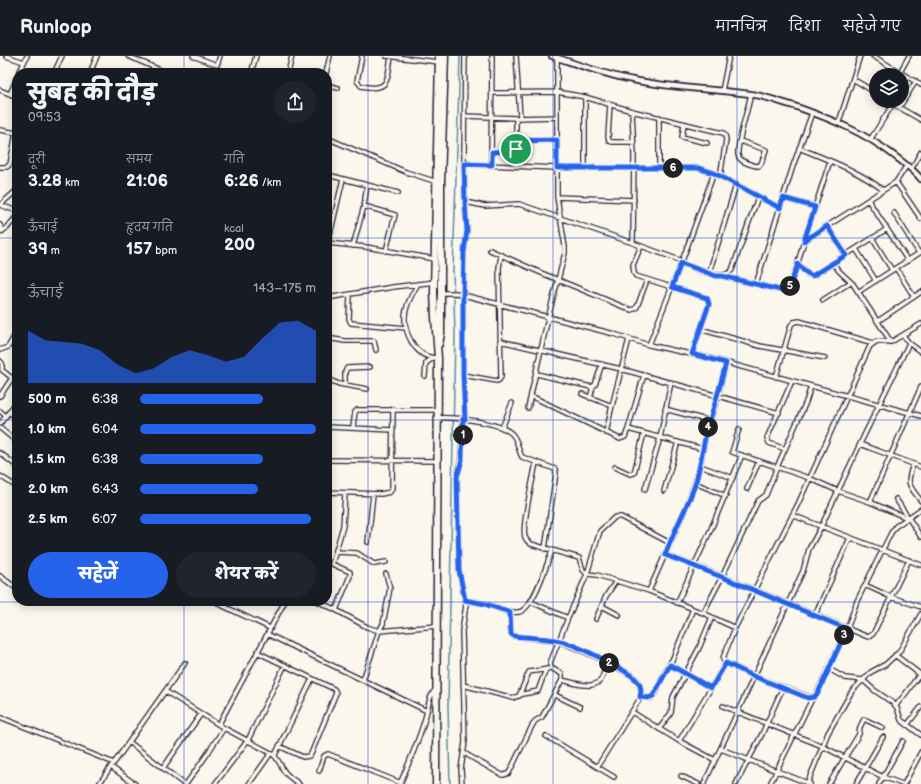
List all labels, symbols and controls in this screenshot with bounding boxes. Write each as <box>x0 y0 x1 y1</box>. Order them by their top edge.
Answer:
text: Runloop <box>20 16 92 39</box>
text: मानचित्र <box>716 18 767 35</box>
text: दिशा <box>789 18 821 35</box>
text: सहेजे गए <box>843 18 901 35</box>
map controls <box>869 68 909 108</box>
button: layers <box>869 68 909 108</box>
text: सुबह की दौड़ <box>28 80 156 107</box>
button: share <box>274 81 316 123</box>
text: 09:53 <box>28 109 61 125</box>
pin <box>499 132 533 166</box>
icon: arrive <box>505 138 527 160</box>
text: दूरी <box>28 153 45 166</box>
text: समय <box>126 153 152 166</box>
text: गति <box>224 153 244 166</box>
pin: 6 <box>663 158 683 178</box>
text: 6 <box>670 161 676 174</box>
text: 3.28 <box>28 171 62 191</box>
text: 21:06 <box>126 171 168 191</box>
text: 6:26 <box>224 171 259 191</box>
text: km <box>62 176 80 189</box>
text: /km <box>259 176 281 189</box>
text: ऊँचाई <box>28 221 58 234</box>
text: हृदय गति <box>126 221 173 234</box>
text: kcal <box>224 222 244 235</box>
text: 200 <box>224 235 255 255</box>
text: 39 <box>28 239 48 259</box>
text: 157 <box>126 239 152 259</box>
text: m <box>48 244 60 257</box>
text: bpm <box>152 244 177 257</box>
pin: 5 <box>780 276 800 296</box>
text: 5 <box>787 279 793 292</box>
text: 143–175 m <box>253 280 316 296</box>
text: ऊँचाई <box>28 285 63 301</box>
text: 500 m <box>28 391 66 407</box>
text: 6:38 <box>92 391 118 407</box>
pin: 4 <box>698 417 718 437</box>
text: 4 <box>705 420 711 433</box>
text: 1.0 km <box>28 421 66 437</box>
text: 6:04 <box>92 421 118 437</box>
pin: 1 <box>453 425 473 445</box>
text: 1 <box>461 428 465 441</box>
text: 1.5 km <box>28 451 65 467</box>
text: 6:38 <box>92 451 118 467</box>
text: 2.0 km <box>28 481 68 497</box>
text: 6:43 <box>92 481 119 497</box>
text: 2.5 km <box>28 511 68 527</box>
text: 6:07 <box>92 511 117 527</box>
button: सहेजें <box>28 552 168 598</box>
button: शेयर करें <box>176 552 316 598</box>
pin: 3 <box>834 625 854 645</box>
text: 3 <box>841 628 847 641</box>
pin: 2 <box>599 653 619 673</box>
text: 2 <box>606 656 612 669</box>

